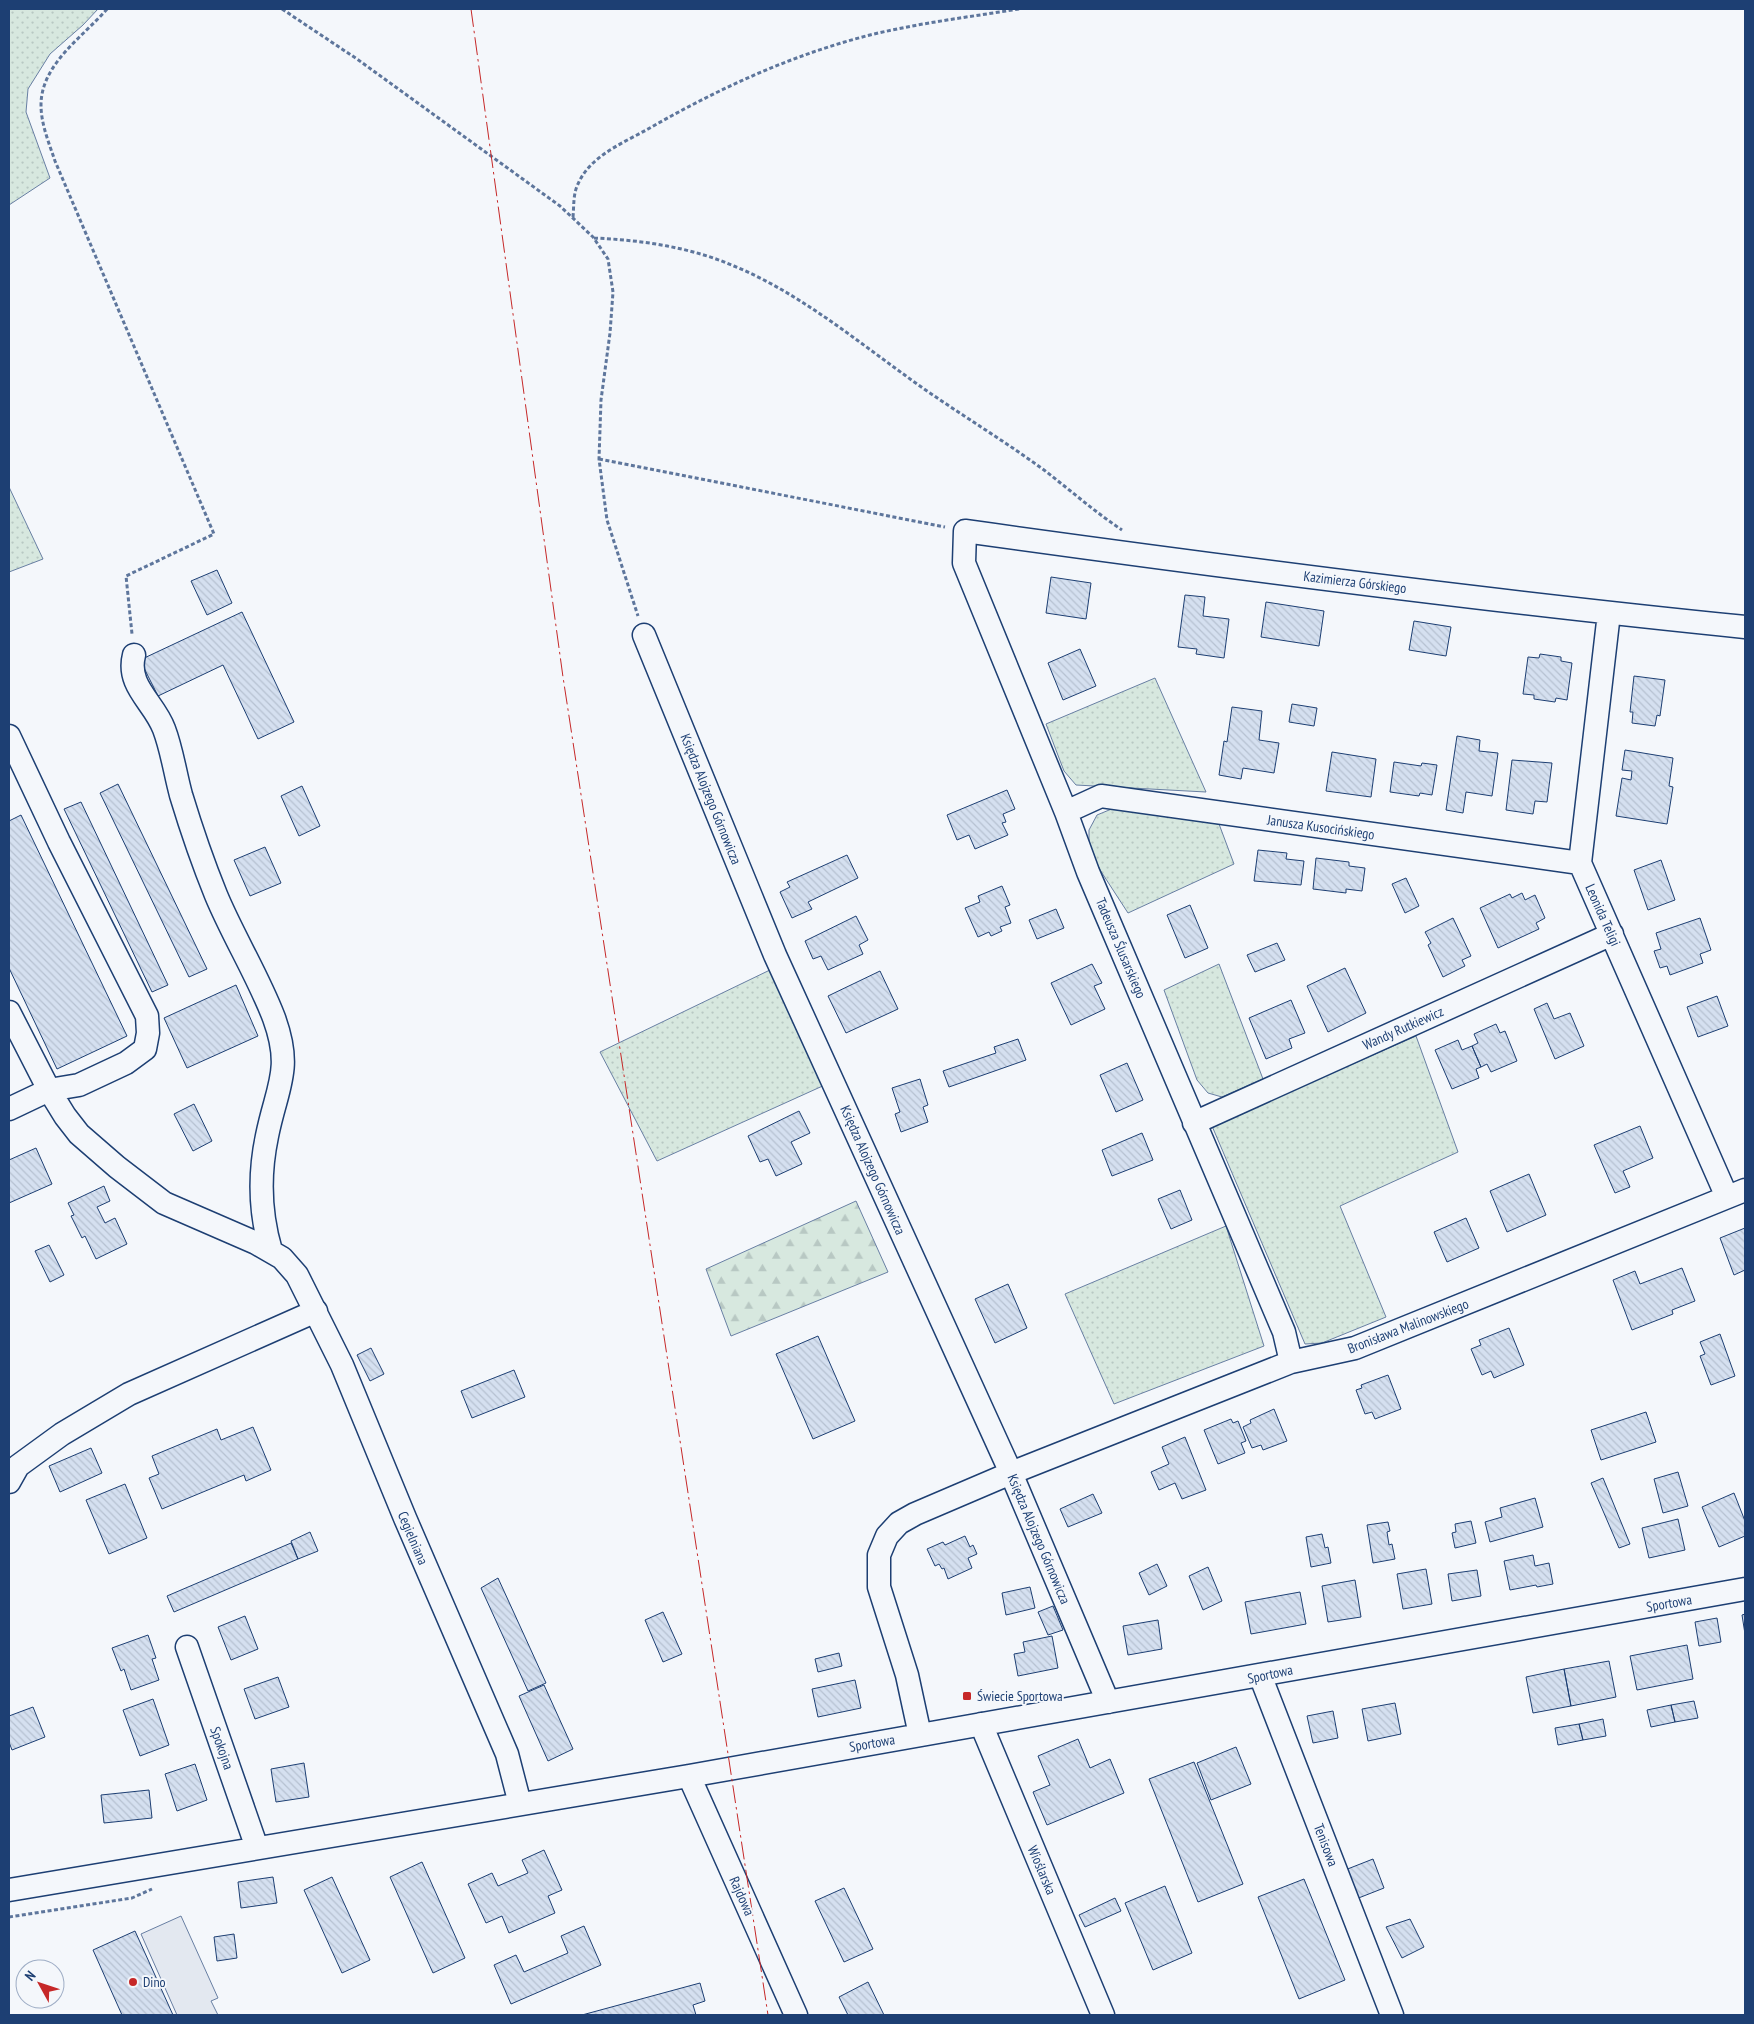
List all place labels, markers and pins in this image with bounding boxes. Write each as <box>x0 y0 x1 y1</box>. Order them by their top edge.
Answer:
place label: Świecie Sportowa <box>977 1687 1063 1705</box>
marker: Świecie Sportowa <box>961 1690 973 1702</box>
place label: Dino <box>143 1973 166 1991</box>
marker: Dino <box>127 1976 139 1988</box>

